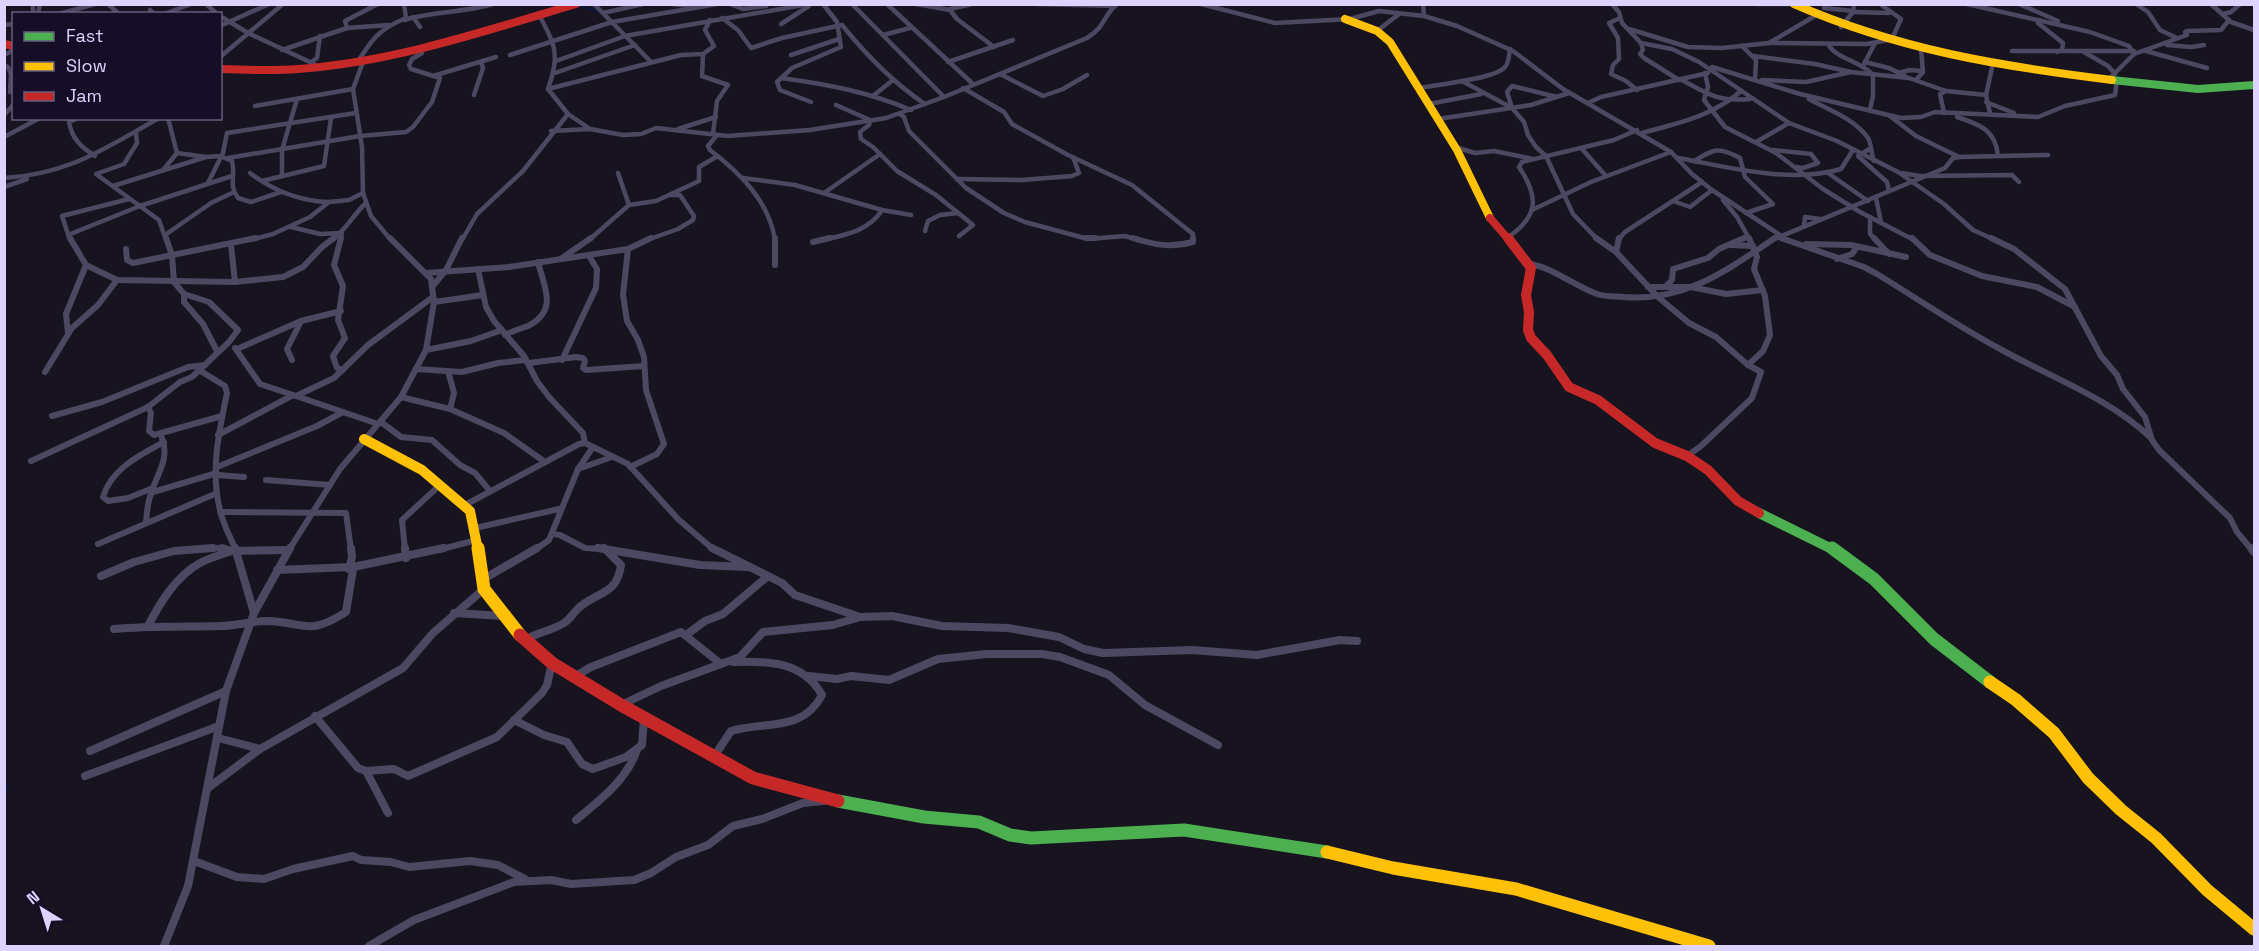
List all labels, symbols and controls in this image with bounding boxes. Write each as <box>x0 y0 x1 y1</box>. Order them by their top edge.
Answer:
legend <box>12 12 222 120</box>
text: Fast <box>66 24 103 47</box>
text: Slow <box>66 54 107 77</box>
text: Jam <box>66 84 102 107</box>
north arrow <box>12 879 72 939</box>
text: N <box>22 886 44 909</box>

